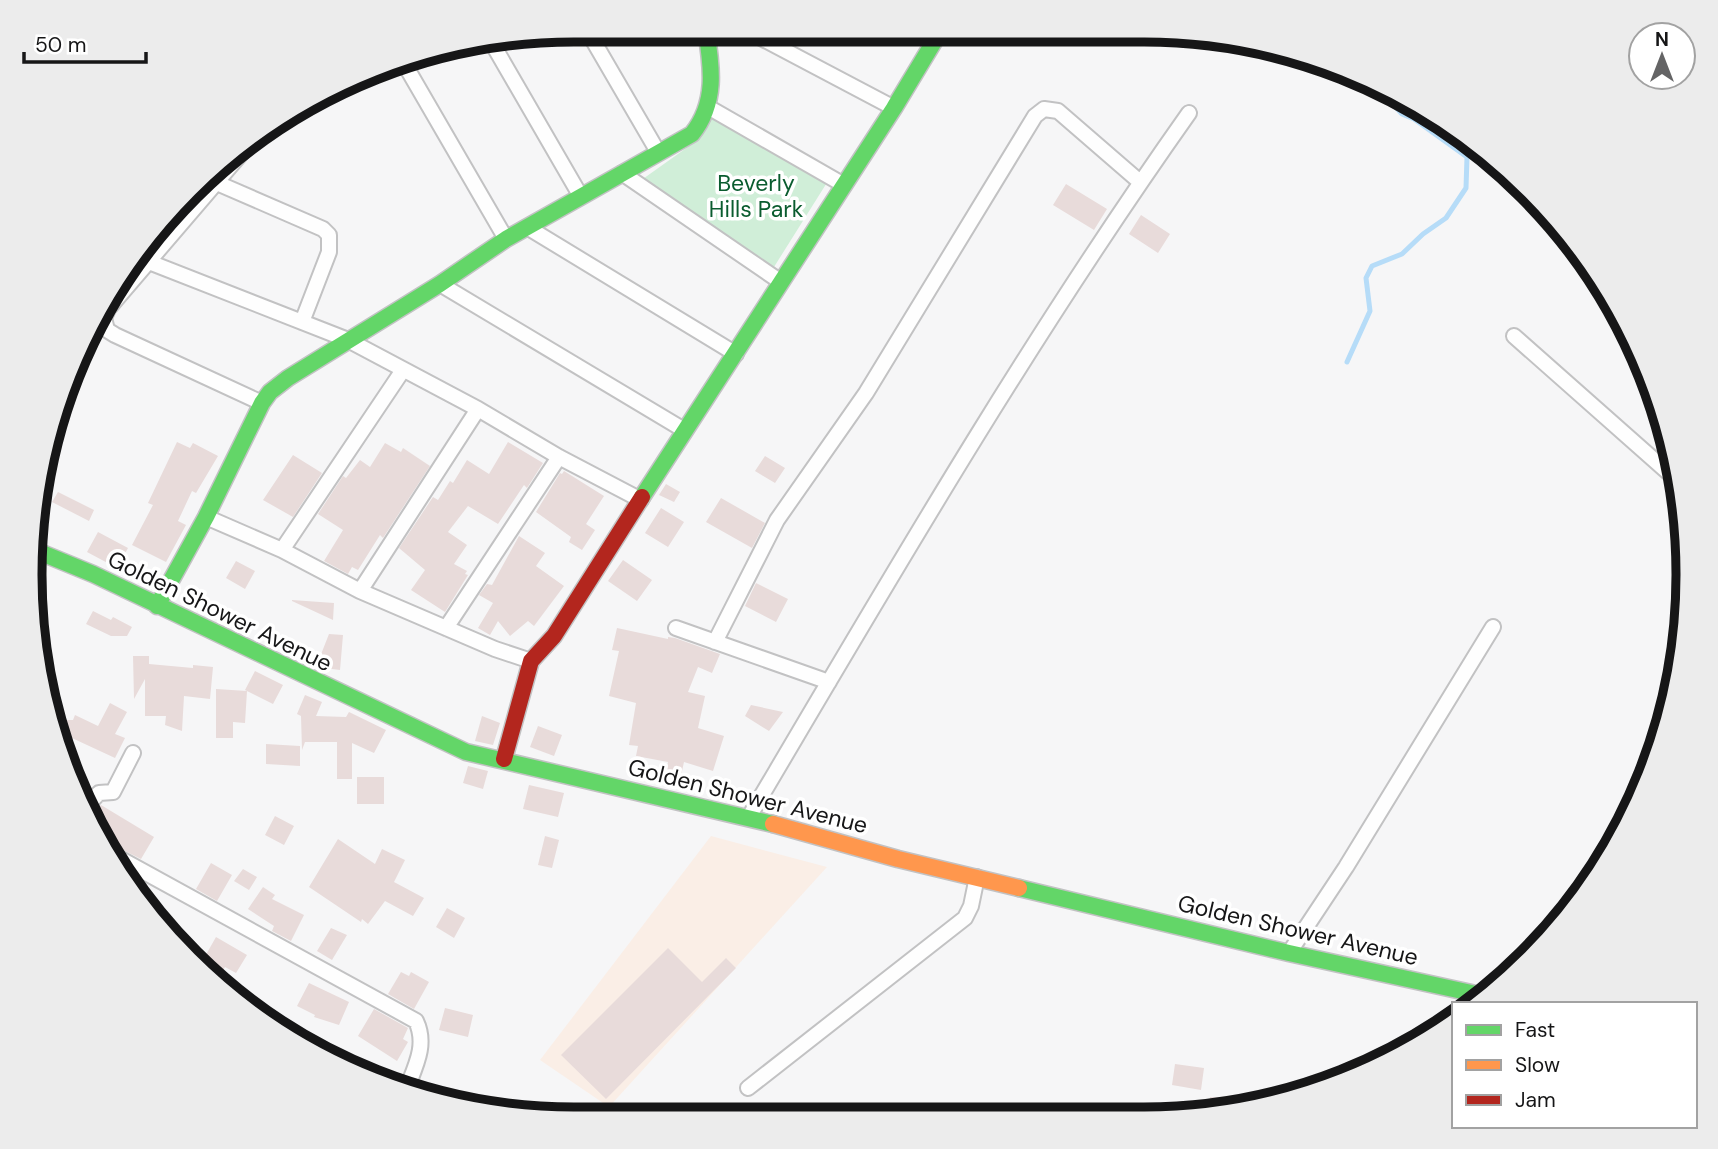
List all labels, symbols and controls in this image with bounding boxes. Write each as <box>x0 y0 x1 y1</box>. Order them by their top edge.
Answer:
scale bar <box>24 21 147 65</box>
north arrow <box>1627 21 1697 91</box>
text: N <box>1655 27 1669 52</box>
text: 50 m <box>35 31 86 59</box>
park label: Beverly Hills Park <box>709 168 804 224</box>
street label: Golden Shower Avenue <box>103 544 337 678</box>
street label: Golden Shower Avenue <box>625 752 871 840</box>
street label: Golden Shower Avenue <box>1175 888 1421 972</box>
legend <box>1452 1002 1697 1128</box>
text: Fast <box>1515 1016 1555 1044</box>
text: Slow <box>1515 1051 1560 1079</box>
text: Jam <box>1515 1086 1556 1114</box>

